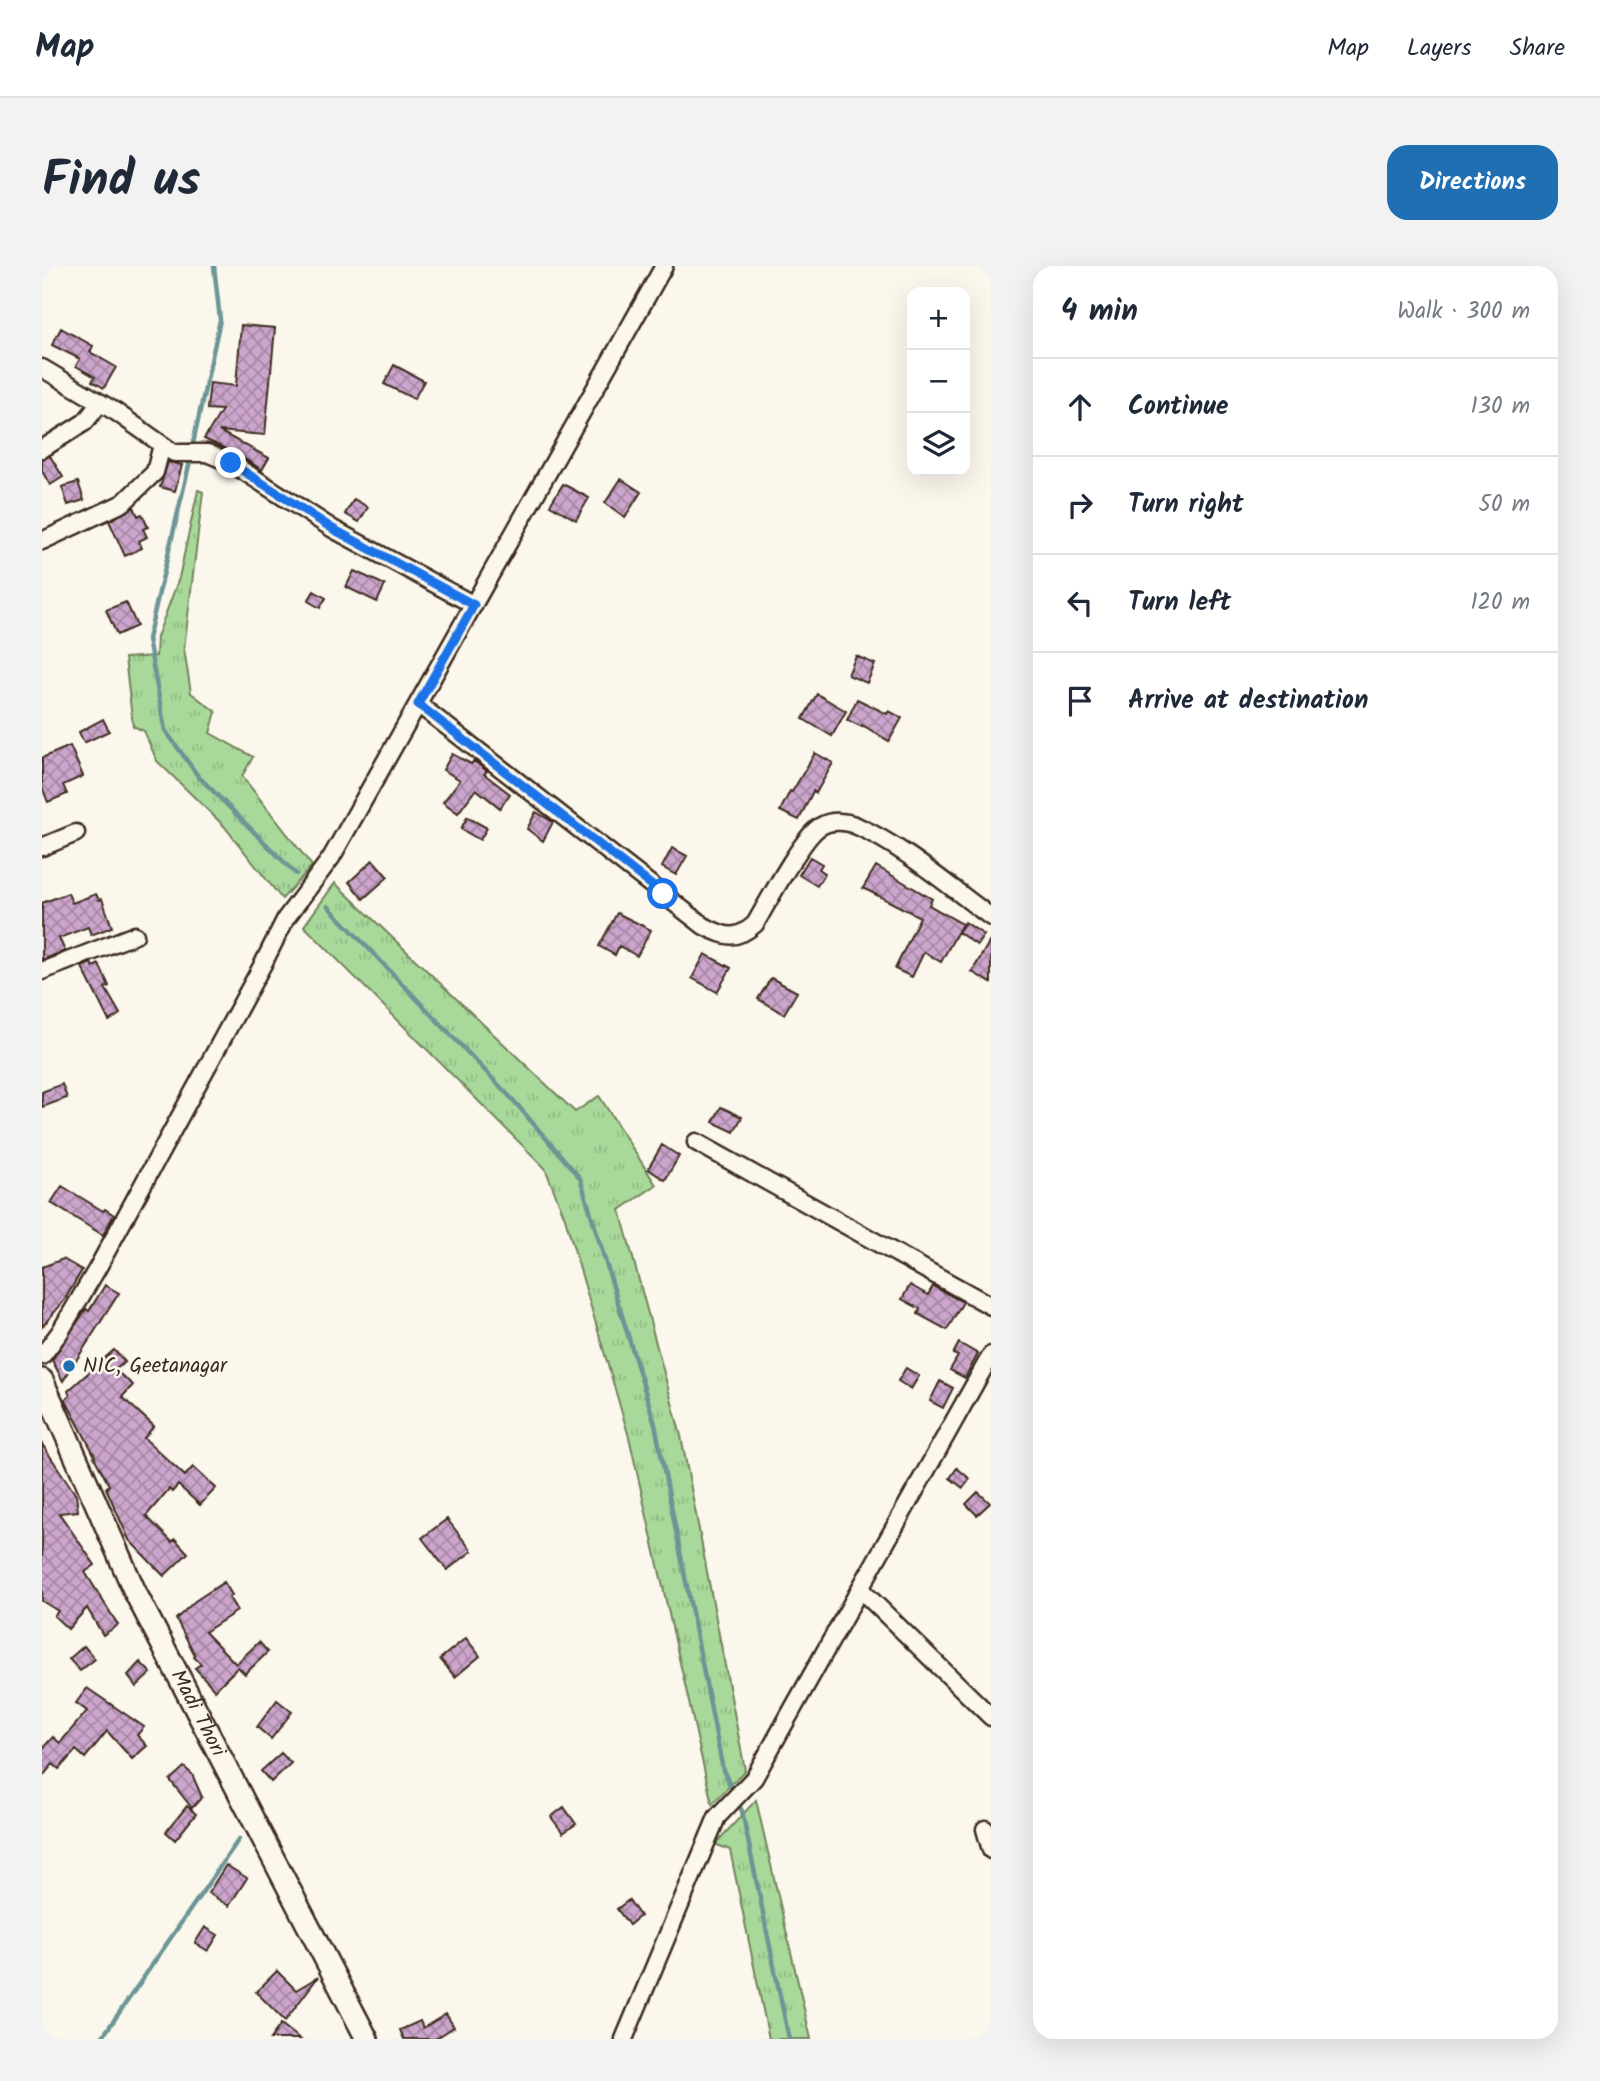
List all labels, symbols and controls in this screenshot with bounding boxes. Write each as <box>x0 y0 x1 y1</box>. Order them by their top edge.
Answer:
text: Map <box>35 22 95 75</box>
text: Map <box>1327 29 1369 68</box>
text: Layers <box>1407 29 1471 68</box>
text: Share <box>1509 29 1565 68</box>
text: Find us <box>42 143 200 221</box>
button: Directions <box>1387 145 1558 220</box>
map controls <box>907 287 970 476</box>
button: + <box>907 287 970 350</box>
text: 4 min <box>1061 288 1138 336</box>
text: Walk · 300 m <box>1397 294 1530 330</box>
button: − <box>907 350 970 413</box>
text: Continue <box>1128 386 1229 428</box>
icon: ahead <box>1061 388 1099 426</box>
text: 130 m <box>1471 389 1530 425</box>
button: layers <box>907 413 970 476</box>
route end <box>215 447 246 478</box>
text: Turn right <box>1128 484 1244 526</box>
icon: right <box>1061 486 1099 524</box>
text: 50 m <box>1479 487 1530 523</box>
text: Turn left <box>1128 582 1231 624</box>
icon: left <box>1061 584 1099 622</box>
text: 120 m <box>1470 585 1530 621</box>
text: Arrive at destination <box>1128 680 1368 722</box>
icon: arrive <box>1061 682 1099 720</box>
route start <box>647 878 678 909</box>
place label: NIC, Geetanagar <box>83 1350 228 1383</box>
marker: NIC, Geetanagar <box>61 1358 77 1374</box>
street label: Madi Thori <box>162 1664 235 1764</box>

